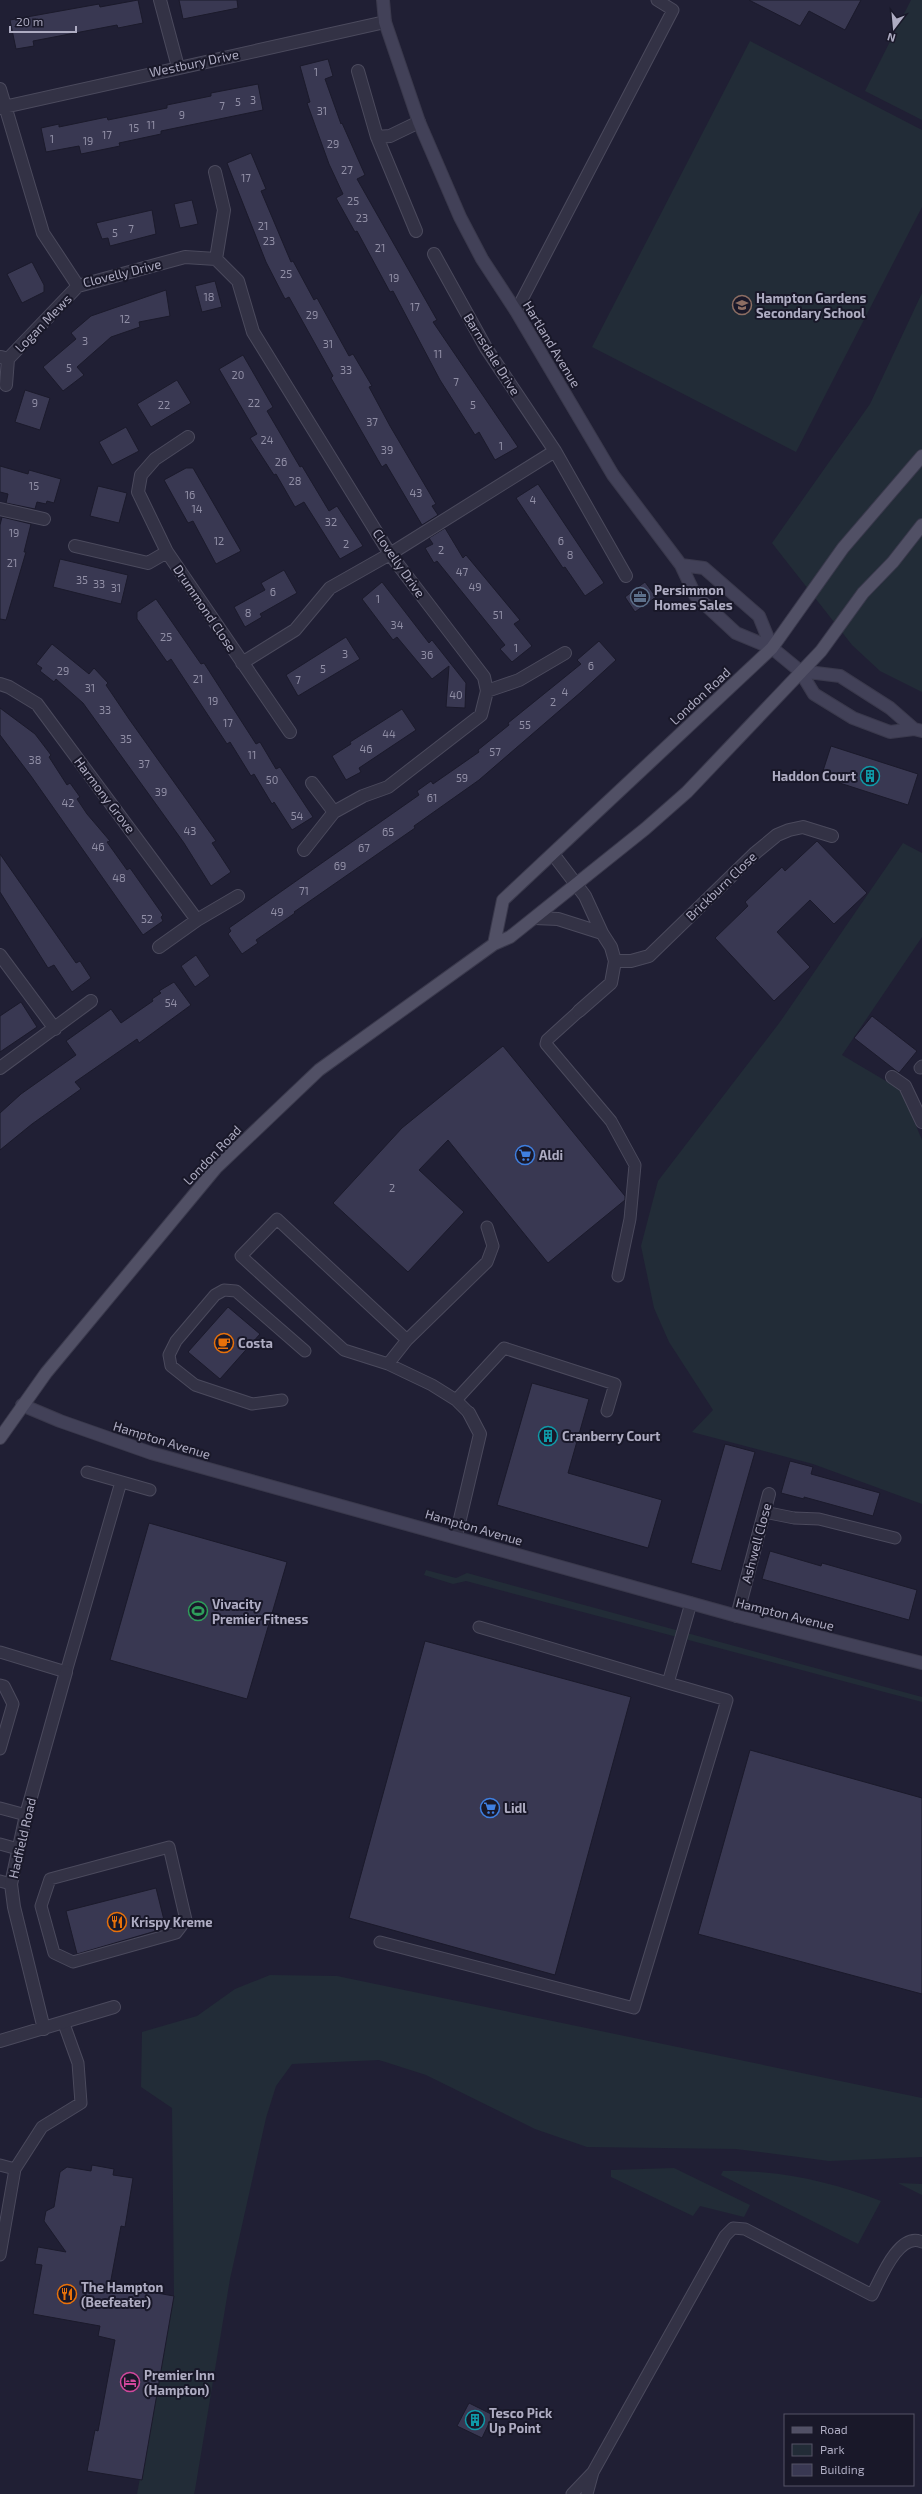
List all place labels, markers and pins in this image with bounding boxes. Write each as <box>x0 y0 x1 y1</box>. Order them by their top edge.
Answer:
place label: Hampton Gardens Secondary School <box>756 290 866 321</box>
school or university icon: Hampton Gardens Secondary School <box>731 294 753 316</box>
place label: Persimmon Homes Sales <box>654 582 733 613</box>
office icon: Persimmon Homes Sales <box>629 586 651 608</box>
building icon: Haddon Court <box>859 765 881 787</box>
place label: Haddon Court <box>772 768 857 784</box>
supermarket icon: Aldi <box>514 1144 536 1166</box>
place label: Aldi <box>539 1147 563 1163</box>
cafe icon: Costa <box>213 1332 235 1354</box>
place label: Costa <box>238 1335 273 1351</box>
building icon: Cranberry Court <box>537 1425 559 1447</box>
place label: Cranberry Court <box>562 1428 661 1444</box>
place label: Vivacity Premier Fitness <box>212 1596 308 1627</box>
sports icon: Vivacity Premier Fitness <box>187 1600 209 1622</box>
supermarket icon: Lidl <box>479 1797 501 1819</box>
place label: Lidl <box>504 1800 527 1816</box>
restaurant icon: Krispy Kreme <box>106 1911 128 1933</box>
place label: Krispy Kreme <box>131 1914 213 1930</box>
place label: The Hampton (Beefeater) <box>81 2279 163 2310</box>
restaurant icon: The Hampton (Beefeater) <box>56 2283 78 2305</box>
place label: Premier Inn (Hampton) <box>144 2367 215 2398</box>
hotel icon: Premier Inn (Hampton) <box>119 2371 141 2393</box>
place label: Tesco Pick Up Point <box>489 2405 553 2436</box>
building icon: Tesco Pick Up Point <box>464 2409 486 2431</box>

